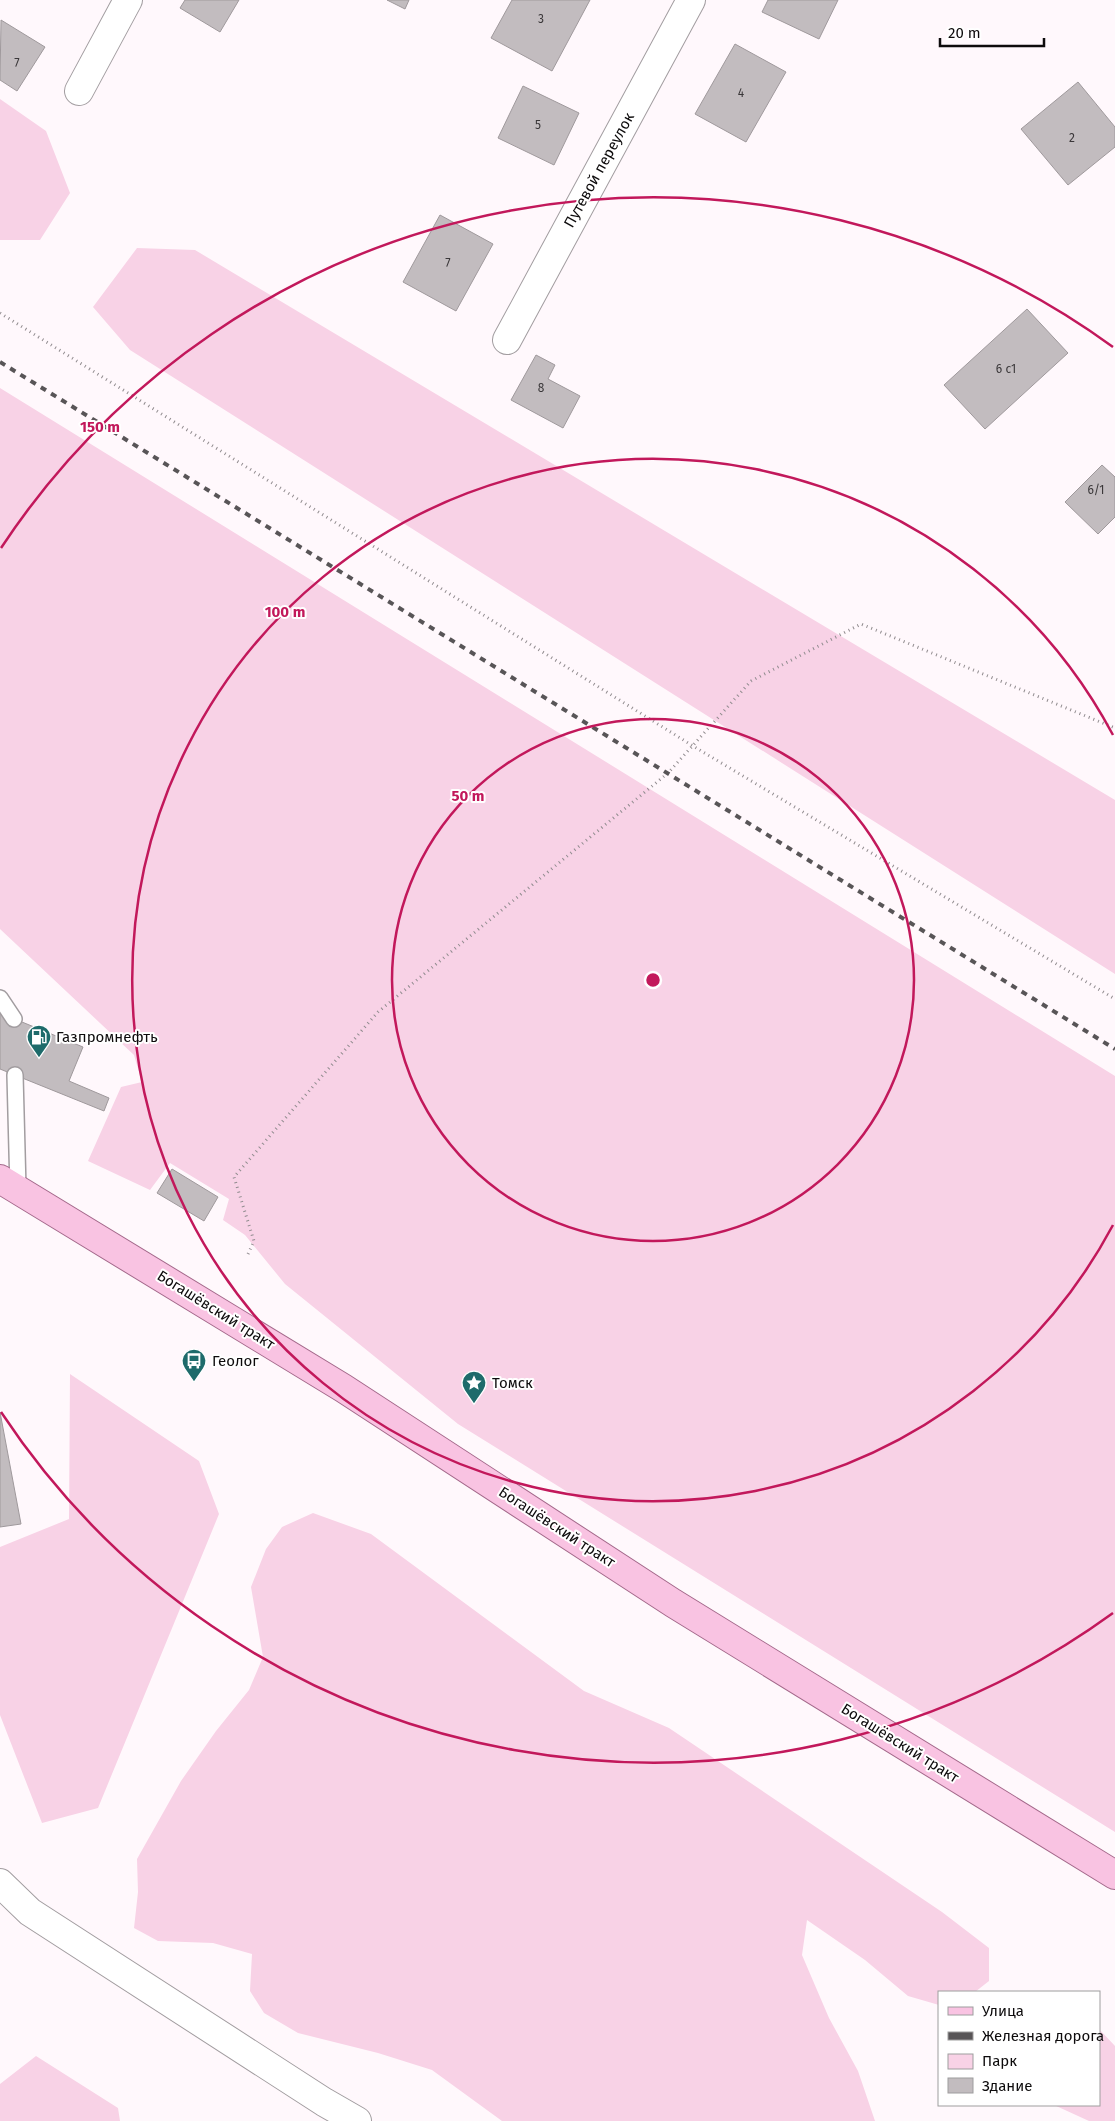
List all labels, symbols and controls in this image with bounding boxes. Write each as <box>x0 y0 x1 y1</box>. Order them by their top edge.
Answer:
house number: 3 <box>538 12 544 26</box>
scale bar <box>940 15 1044 47</box>
text: 20 m <box>948 24 981 42</box>
house number: 7 <box>14 56 20 70</box>
house number: 4 <box>738 86 745 100</box>
street label: Путевой переулок <box>560 109 638 231</box>
house number: 5 <box>535 118 541 132</box>
house number: 2 <box>1069 131 1075 145</box>
house number: 7 <box>445 256 451 270</box>
house number: 6 с1 <box>996 362 1016 376</box>
house number: 8 <box>538 381 545 395</box>
text: 150 m <box>80 418 120 436</box>
house number: 6/1 <box>1088 483 1104 497</box>
text: 100 m <box>265 603 305 621</box>
text: 50 m <box>451 787 485 805</box>
centre of rings <box>644 971 662 989</box>
fuel station icon: Газпромнефть <box>26 1024 52 1058</box>
place label: Газпромнефть <box>56 1028 158 1046</box>
street label: Богашёвский тракт <box>154 1267 278 1354</box>
bus stop icon: Геолог <box>181 1348 207 1382</box>
place label: Геолог <box>212 1352 259 1370</box>
place icon: Томск <box>461 1370 487 1404</box>
place label: Томск <box>492 1374 533 1392</box>
street label: Богашёвский тракт <box>495 1483 619 1571</box>
street label: Богашёвский тракт <box>838 1700 962 1787</box>
legend <box>938 1991 1100 2106</box>
text: Улица <box>982 2002 1024 2020</box>
text: Железная дорога <box>982 2027 1104 2045</box>
text: Парк <box>982 2052 1017 2070</box>
text: Здание <box>982 2077 1032 2095</box>

